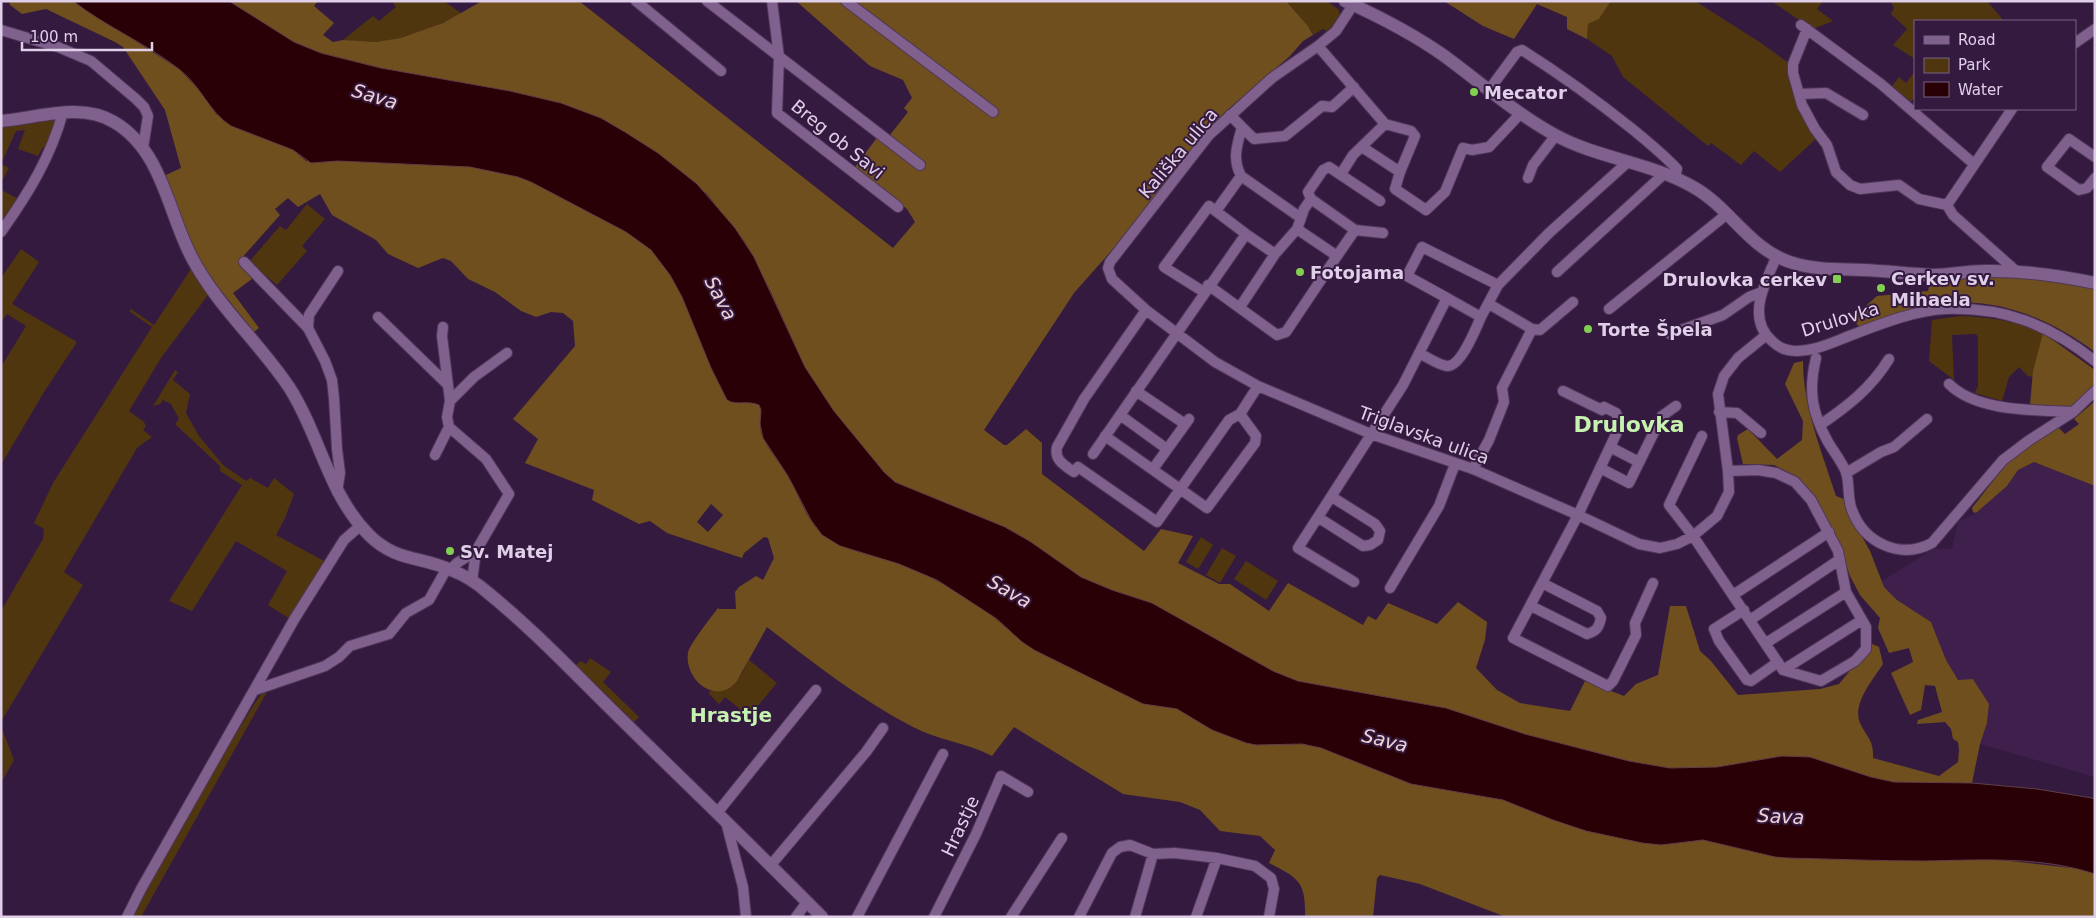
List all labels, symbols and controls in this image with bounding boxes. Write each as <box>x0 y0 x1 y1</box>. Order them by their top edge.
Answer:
scale bar <box>22 20 152 52</box>
legend <box>1914 20 2076 110</box>
text: 100 m <box>30 28 78 46</box>
text: Road <box>1958 31 1996 49</box>
text: Park <box>1958 56 1991 74</box>
water label: Sava <box>350 79 400 113</box>
text: Water <box>1958 81 2003 99</box>
place label: Mecator <box>1484 82 1567 103</box>
marker: Mecator <box>1468 86 1480 98</box>
street label: Breg ob Savi <box>787 95 889 183</box>
street label: Kališka ulica <box>1134 104 1222 202</box>
place label: Fotojama <box>1310 262 1404 283</box>
marker: Fotojama <box>1294 266 1306 278</box>
place label: Cerkev sv. Mihaela <box>1891 268 1995 310</box>
place label: Drulovka cerkev <box>1663 269 1827 290</box>
water label: Sava <box>700 272 742 324</box>
marker: Drulovka cerkev <box>1831 273 1843 285</box>
marker: Cerkev sv. Mihaela <box>1875 282 1887 294</box>
street label: Drulovka <box>1798 297 1882 341</box>
place label: Torte Špela <box>1598 319 1713 340</box>
marker: Torte Špela <box>1582 323 1594 335</box>
street label: Triglavska ulica <box>1355 401 1492 468</box>
district label: Drulovka <box>1573 412 1685 437</box>
place label: Sv. Matej <box>460 541 553 562</box>
marker: Sv. Matej <box>444 545 456 557</box>
water label: Sava <box>984 570 1036 612</box>
district label: Hrastje <box>690 703 772 727</box>
water label: Sava <box>1360 724 1410 756</box>
street label: Hrastje <box>937 792 983 860</box>
water label: Sava <box>1757 804 1805 828</box>

